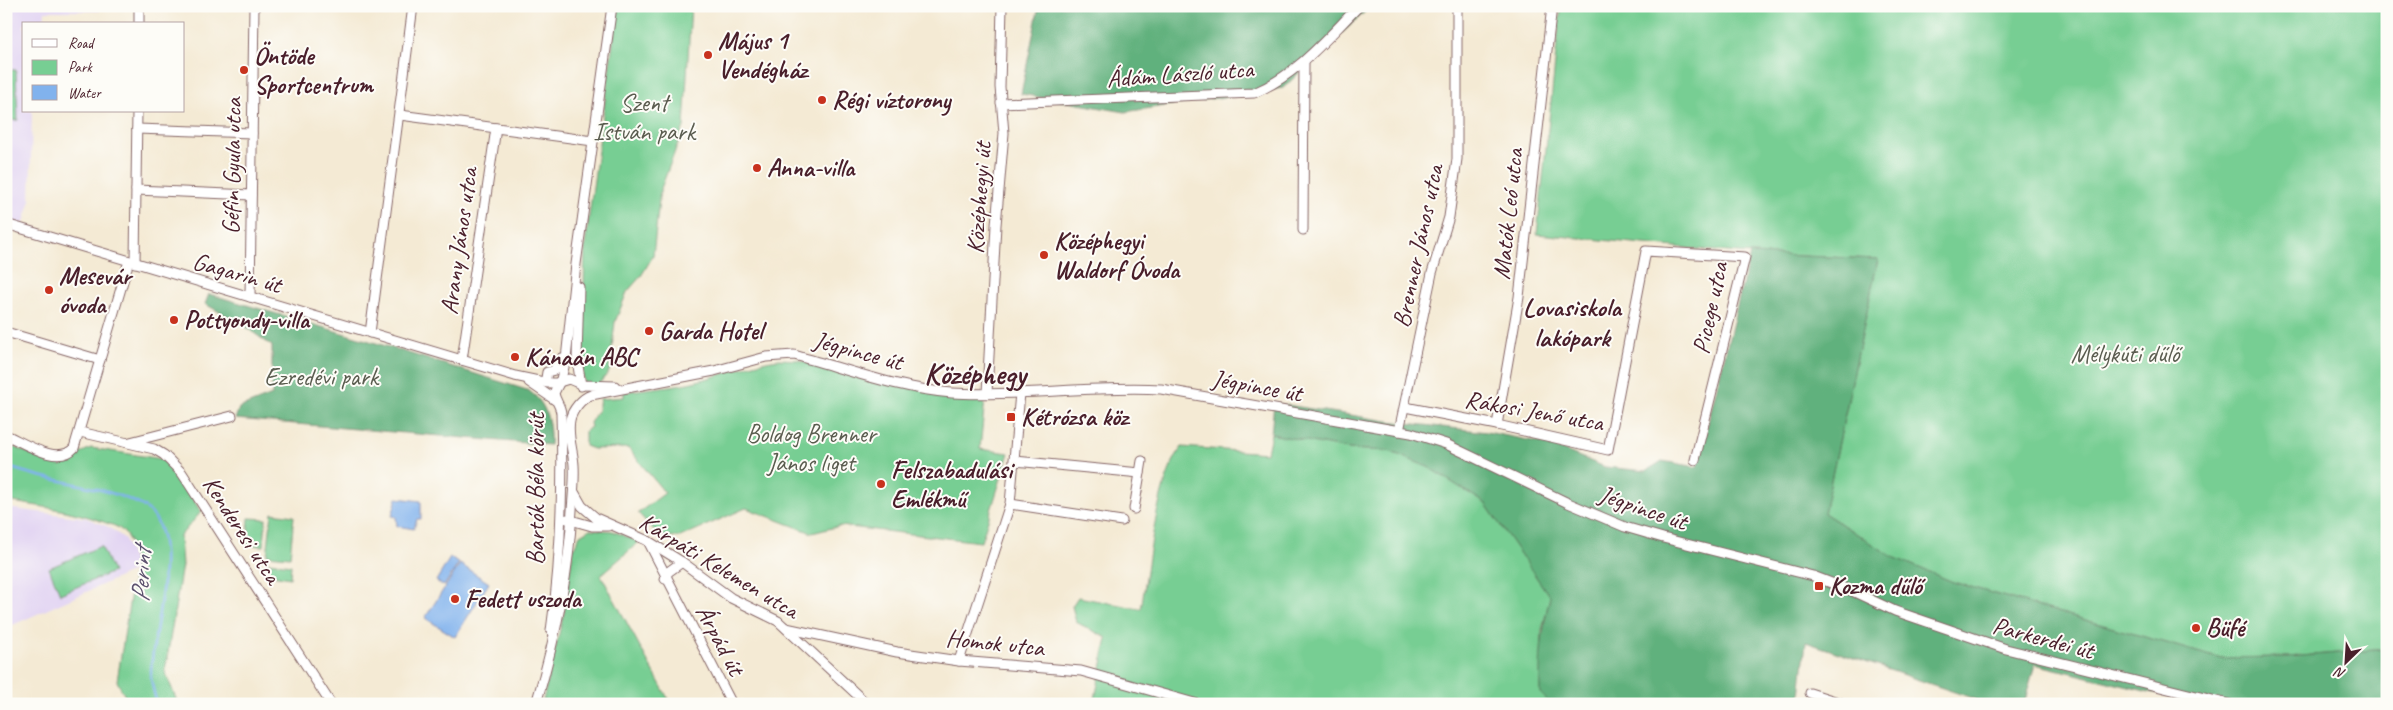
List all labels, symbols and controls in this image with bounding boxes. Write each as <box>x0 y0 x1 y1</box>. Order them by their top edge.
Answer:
legend <box>22 22 185 112</box>
place label: Május 1 Vendégház <box>718 25 810 86</box>
text: Road <box>68 34 95 53</box>
place label: Öntöde Sportcentrum <box>254 40 375 101</box>
marker: Május 1 Vendégház <box>702 49 714 61</box>
street label: Ádám László utca <box>1106 53 1256 95</box>
text: Park <box>68 58 93 77</box>
marker: Öntöde Sportcentrum <box>238 64 250 76</box>
text: Water <box>68 84 102 103</box>
place label: Régi víztorony <box>832 84 953 116</box>
park label: Szent István park <box>593 87 697 148</box>
marker: Régi víztorony <box>816 94 828 106</box>
street label: Géfin Gyula utca <box>215 95 249 235</box>
street label: Középhegyi út <box>959 138 999 255</box>
street label: Matók Leó utca <box>1485 145 1531 281</box>
place label: Anna-villa <box>767 152 856 184</box>
street label: Brenner János utca <box>1385 159 1451 330</box>
marker: Anna-villa <box>751 162 763 174</box>
street label: Arany János utca <box>433 163 486 316</box>
place label: Középhegyi Waldorf Óvoda <box>1054 225 1181 286</box>
street label: Gagarin út <box>189 245 288 302</box>
marker: Középhegyi Waldorf Óvoda <box>1038 249 1050 261</box>
street label: Picege utca <box>1685 257 1736 357</box>
place label: Mesevár óvoda <box>59 260 134 321</box>
marker: Mesevár óvoda <box>43 284 55 296</box>
district label: Lovasiskola lakópark <box>1523 291 1623 354</box>
place label: Pottyondy-villa <box>184 304 311 336</box>
marker: Pottyondy-villa <box>168 314 180 326</box>
place label: Garda Hotel <box>659 315 767 347</box>
street label: Jégpince út <box>809 324 909 379</box>
marker: Garda Hotel <box>643 325 655 337</box>
park label: Mélykúti dűlő <box>2071 338 2183 370</box>
place label: Kánaán ABC <box>525 341 641 373</box>
marker: Kánaán ABC <box>509 351 521 363</box>
district label: Középhegy <box>924 355 1028 393</box>
park label: Ezredévi park <box>264 361 380 393</box>
street label: Jégpince út <box>1209 362 1307 410</box>
street label: Rákosi Jenő utca <box>1462 383 1608 439</box>
place label: Kétrózsa köz <box>1021 401 1131 433</box>
street label: Bartók Béla körút <box>520 410 552 565</box>
marker: Kétrózsa köz <box>1005 411 1017 423</box>
park label: Boldog Brenner János liget <box>746 418 879 479</box>
place label: Felszabadulási Emlékmű <box>891 454 1015 515</box>
street label: Kenderesi utca <box>195 470 290 592</box>
marker: Felszabadulási Emlékmű <box>875 478 887 490</box>
street label: Jégpince út <box>1594 478 1694 539</box>
street label: Kárpáti Kelemen utca <box>633 506 807 628</box>
water label: Perint <box>124 541 159 603</box>
place label: Kozma dűlő <box>1829 570 1927 602</box>
marker: Kozma dűlő <box>1813 580 1825 592</box>
place label: Fedett uszoda <box>465 583 583 615</box>
marker: Fedett uszoda <box>449 593 461 605</box>
street label: Árpád út <box>688 599 753 683</box>
street label: Parkerdei út <box>1989 609 2100 667</box>
place label: Büfé <box>2206 612 2248 644</box>
street label: Homok utca <box>944 622 1048 664</box>
marker: Büfé <box>2190 622 2202 634</box>
north arrow <box>2320 638 2370 688</box>
text: N <box>2331 663 2348 683</box>

